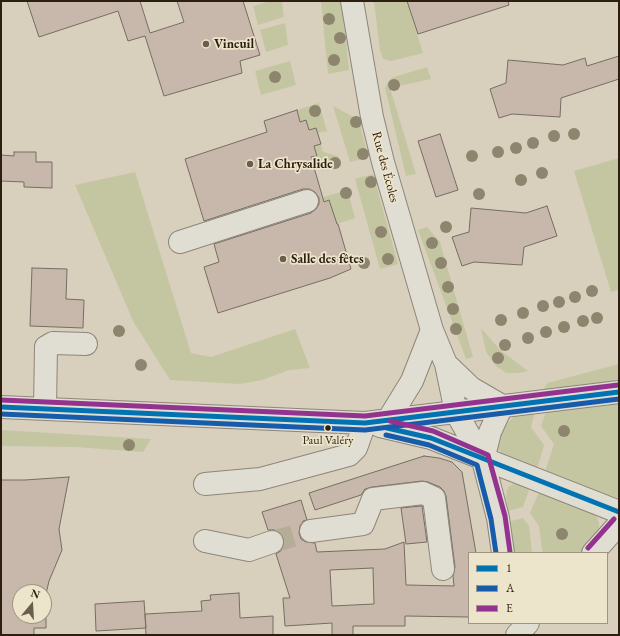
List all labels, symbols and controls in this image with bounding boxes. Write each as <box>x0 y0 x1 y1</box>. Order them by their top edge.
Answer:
place label: Vineuil <box>214 36 254 52</box>
marker: Vineuil <box>201 39 211 49</box>
street label: Rue des Écoles <box>368 130 402 204</box>
place label: La Chrysalide <box>258 156 333 172</box>
marker: La Chrysalide <box>245 159 255 169</box>
place label: Salle des fêtes <box>291 251 364 267</box>
marker: Salle des fêtes <box>278 254 288 264</box>
marker: Paul Valéry <box>323 423 333 433</box>
place label: Paul Valéry <box>303 434 353 448</box>
legend <box>468 552 608 624</box>
text: 1 <box>506 560 512 576</box>
text: A <box>506 580 514 596</box>
north arrow <box>12 584 52 624</box>
text: N <box>29 586 42 602</box>
text: E <box>506 600 513 616</box>

